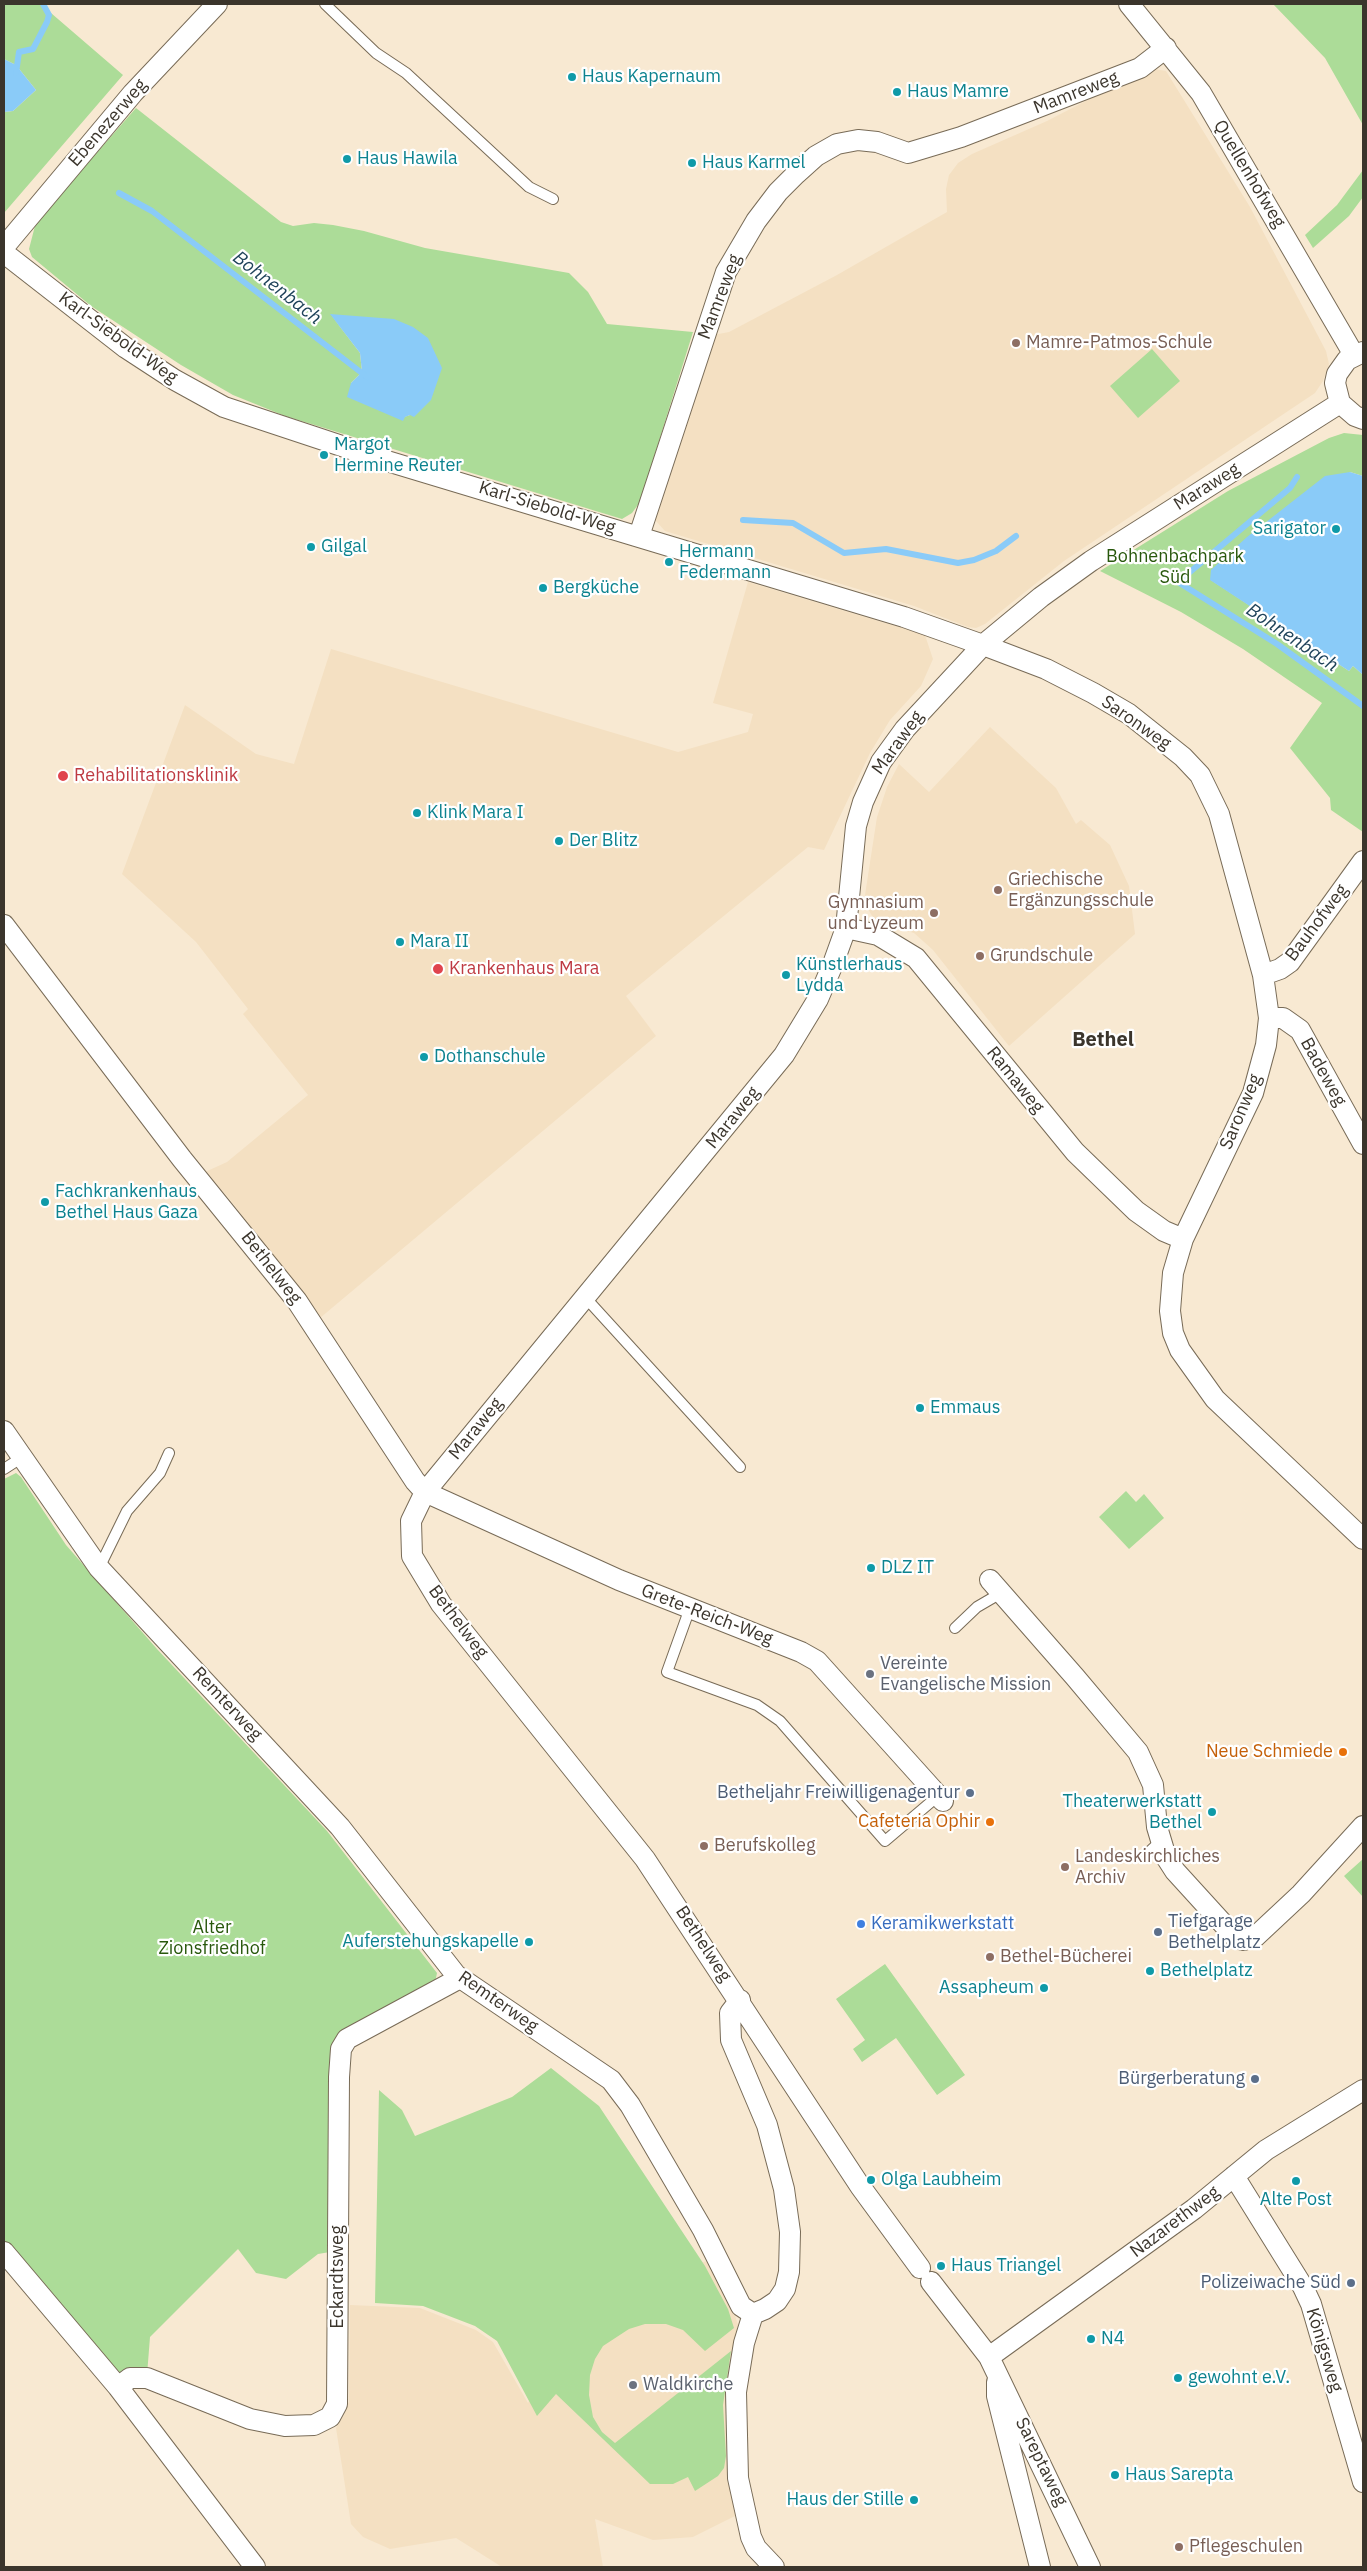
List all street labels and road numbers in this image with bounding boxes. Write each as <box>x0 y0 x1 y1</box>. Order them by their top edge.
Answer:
street label: Mamreweg <box>1030 67 1122 119</box>
street label: Ebenezerweg <box>64 75 152 171</box>
street label: Quellenhofweg <box>1208 116 1290 232</box>
street label: Mamreweg <box>694 251 746 343</box>
street label: Karl-Siebold-Weg <box>54 288 182 388</box>
street label: Maraweg <box>1170 458 1244 516</box>
street label: Karl-Siebold-Weg <box>476 477 618 539</box>
street label: Saronweg <box>1097 691 1175 755</box>
street label: Maraweg <box>868 707 928 779</box>
street label: Bauhofweg <box>1281 880 1353 966</box>
street label: Badeweg <box>1295 1034 1351 1110</box>
street label: Ramaweg <box>982 1042 1048 1118</box>
street label: Saronweg <box>1215 1071 1267 1153</box>
street label: Maraweg <box>701 1083 765 1153</box>
street label: Bethelweg <box>236 1227 306 1309</box>
street label: Maraweg <box>444 1394 508 1464</box>
street label: Grete-Reich-Weg <box>638 1580 776 1650</box>
street label: Bethelweg <box>424 1581 492 1663</box>
street label: Remterweg <box>187 1663 267 1745</box>
street label: Bethelweg <box>671 1902 735 1986</box>
street label: Remterweg <box>454 1967 542 2037</box>
street label: Nazarethweg <box>1126 2181 1224 2263</box>
street label: Eckardtsweg <box>327 2225 349 2329</box>
street label: Königsweg <box>1301 2305 1347 2395</box>
street label: Sareptaweg <box>1010 2414 1072 2510</box>

